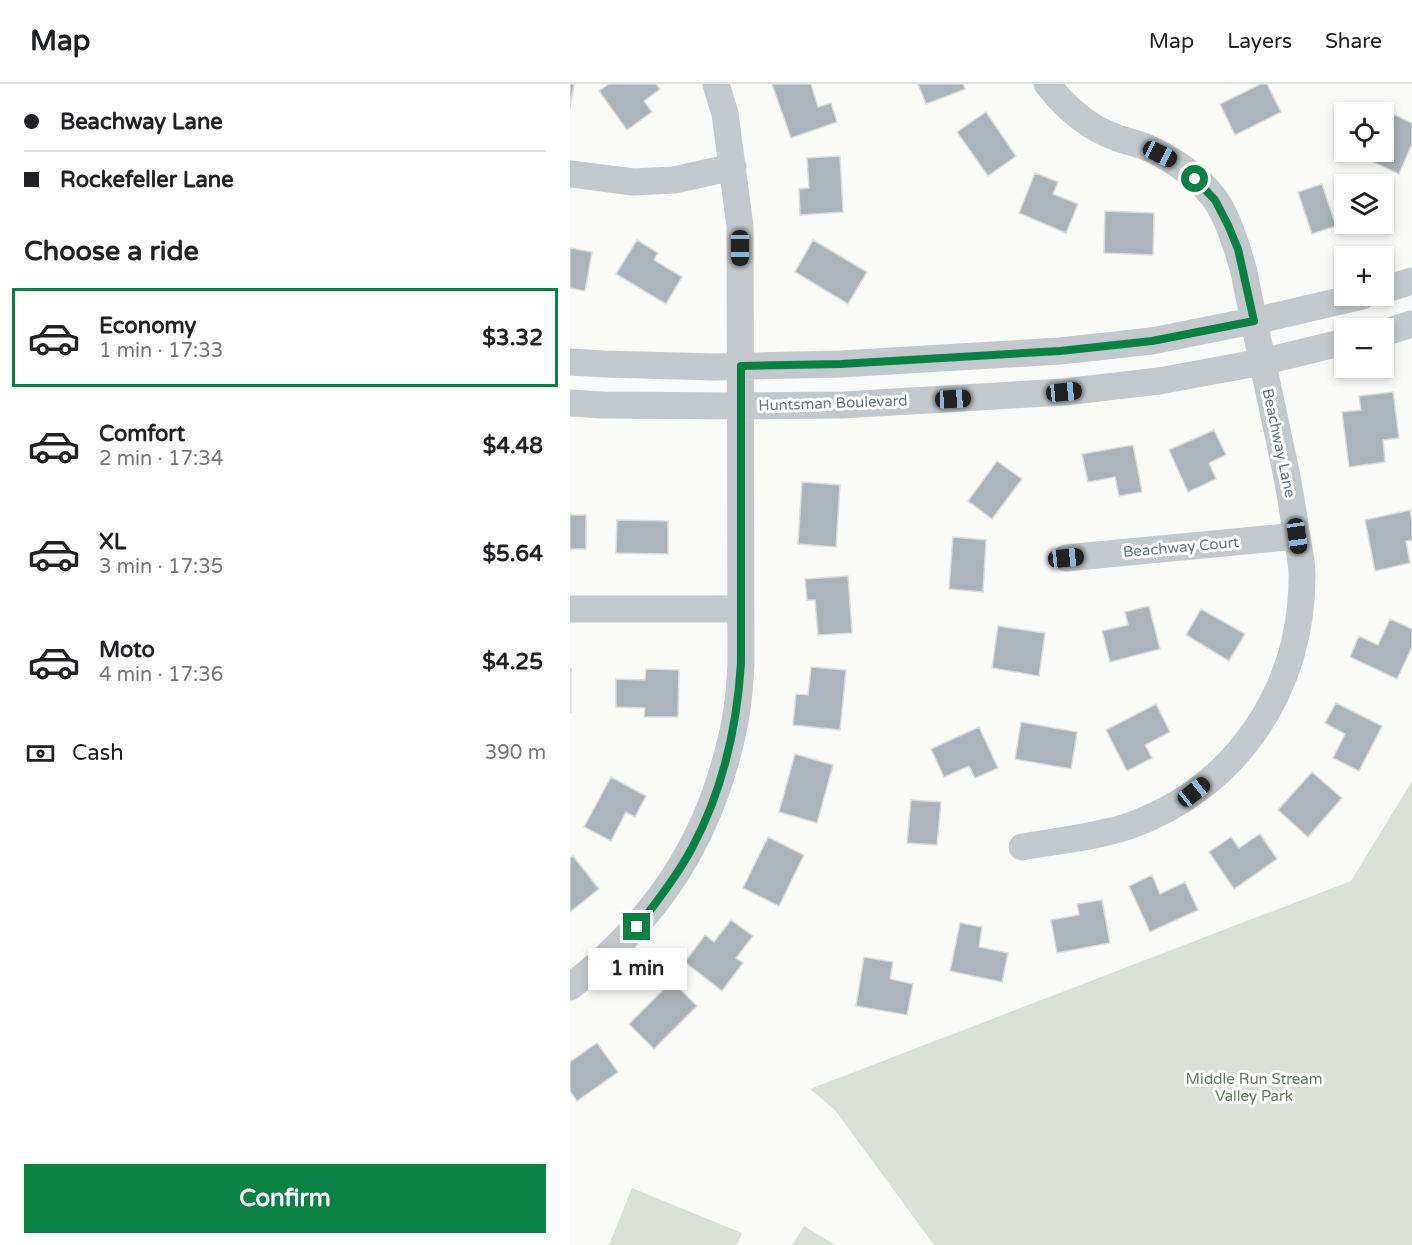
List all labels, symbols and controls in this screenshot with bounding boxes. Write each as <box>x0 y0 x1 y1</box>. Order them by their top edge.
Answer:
text: Map <box>30 24 90 58</box>
text: Map <box>1149 29 1194 54</box>
text: Layers <box>1227 29 1292 54</box>
text: Share <box>1325 29 1382 54</box>
map controls <box>1334 102 1394 378</box>
button: locate <box>1334 102 1394 162</box>
text: Beachway Lane <box>60 109 223 135</box>
car <box>1140 138 1180 170</box>
route start <box>1181 165 1208 192</box>
text: Rockefeller Lane <box>60 167 234 193</box>
button: layers <box>1334 174 1394 234</box>
car <box>731 230 749 266</box>
text: Choose a ride <box>24 235 199 268</box>
button: + <box>1334 246 1394 306</box>
icon: car <box>27 311 81 365</box>
text: Economy <box>99 313 196 339</box>
button: − <box>1334 318 1394 378</box>
text: $3.32 <box>482 325 543 351</box>
text: 1 min · 17:33 <box>99 339 223 363</box>
car <box>1045 381 1083 403</box>
street label: Beachway Lane <box>1259 387 1299 499</box>
car <box>935 389 971 409</box>
street label: Huntsman Boulevard <box>758 391 908 415</box>
icon: car <box>27 419 81 473</box>
text: Comfort <box>99 421 185 447</box>
text: $4.48 <box>483 433 543 459</box>
text: 2 min · 17:34 <box>99 447 223 471</box>
car <box>1286 517 1308 555</box>
icon: car <box>27 527 81 581</box>
text: XL <box>99 529 126 555</box>
street label: Beachway Court <box>1122 533 1240 561</box>
text: $5.64 <box>482 541 543 567</box>
car <box>1047 547 1085 569</box>
text: 3 min · 17:35 <box>99 555 223 579</box>
icon: car <box>27 635 81 689</box>
text: Moto <box>99 637 155 663</box>
text: $4.25 <box>482 649 543 675</box>
text: 4 min · 17:36 <box>99 663 223 687</box>
icon: cash <box>24 737 57 770</box>
text: Cash <box>72 740 124 766</box>
text: 390 m <box>485 741 546 765</box>
car <box>1174 774 1214 810</box>
route end <box>623 913 650 940</box>
callout: 1 min <box>587 948 686 990</box>
text: 1 min <box>611 957 664 981</box>
park label: Middle Run Stream Valley Park <box>1186 1070 1322 1105</box>
button: Confirm <box>24 1164 546 1233</box>

